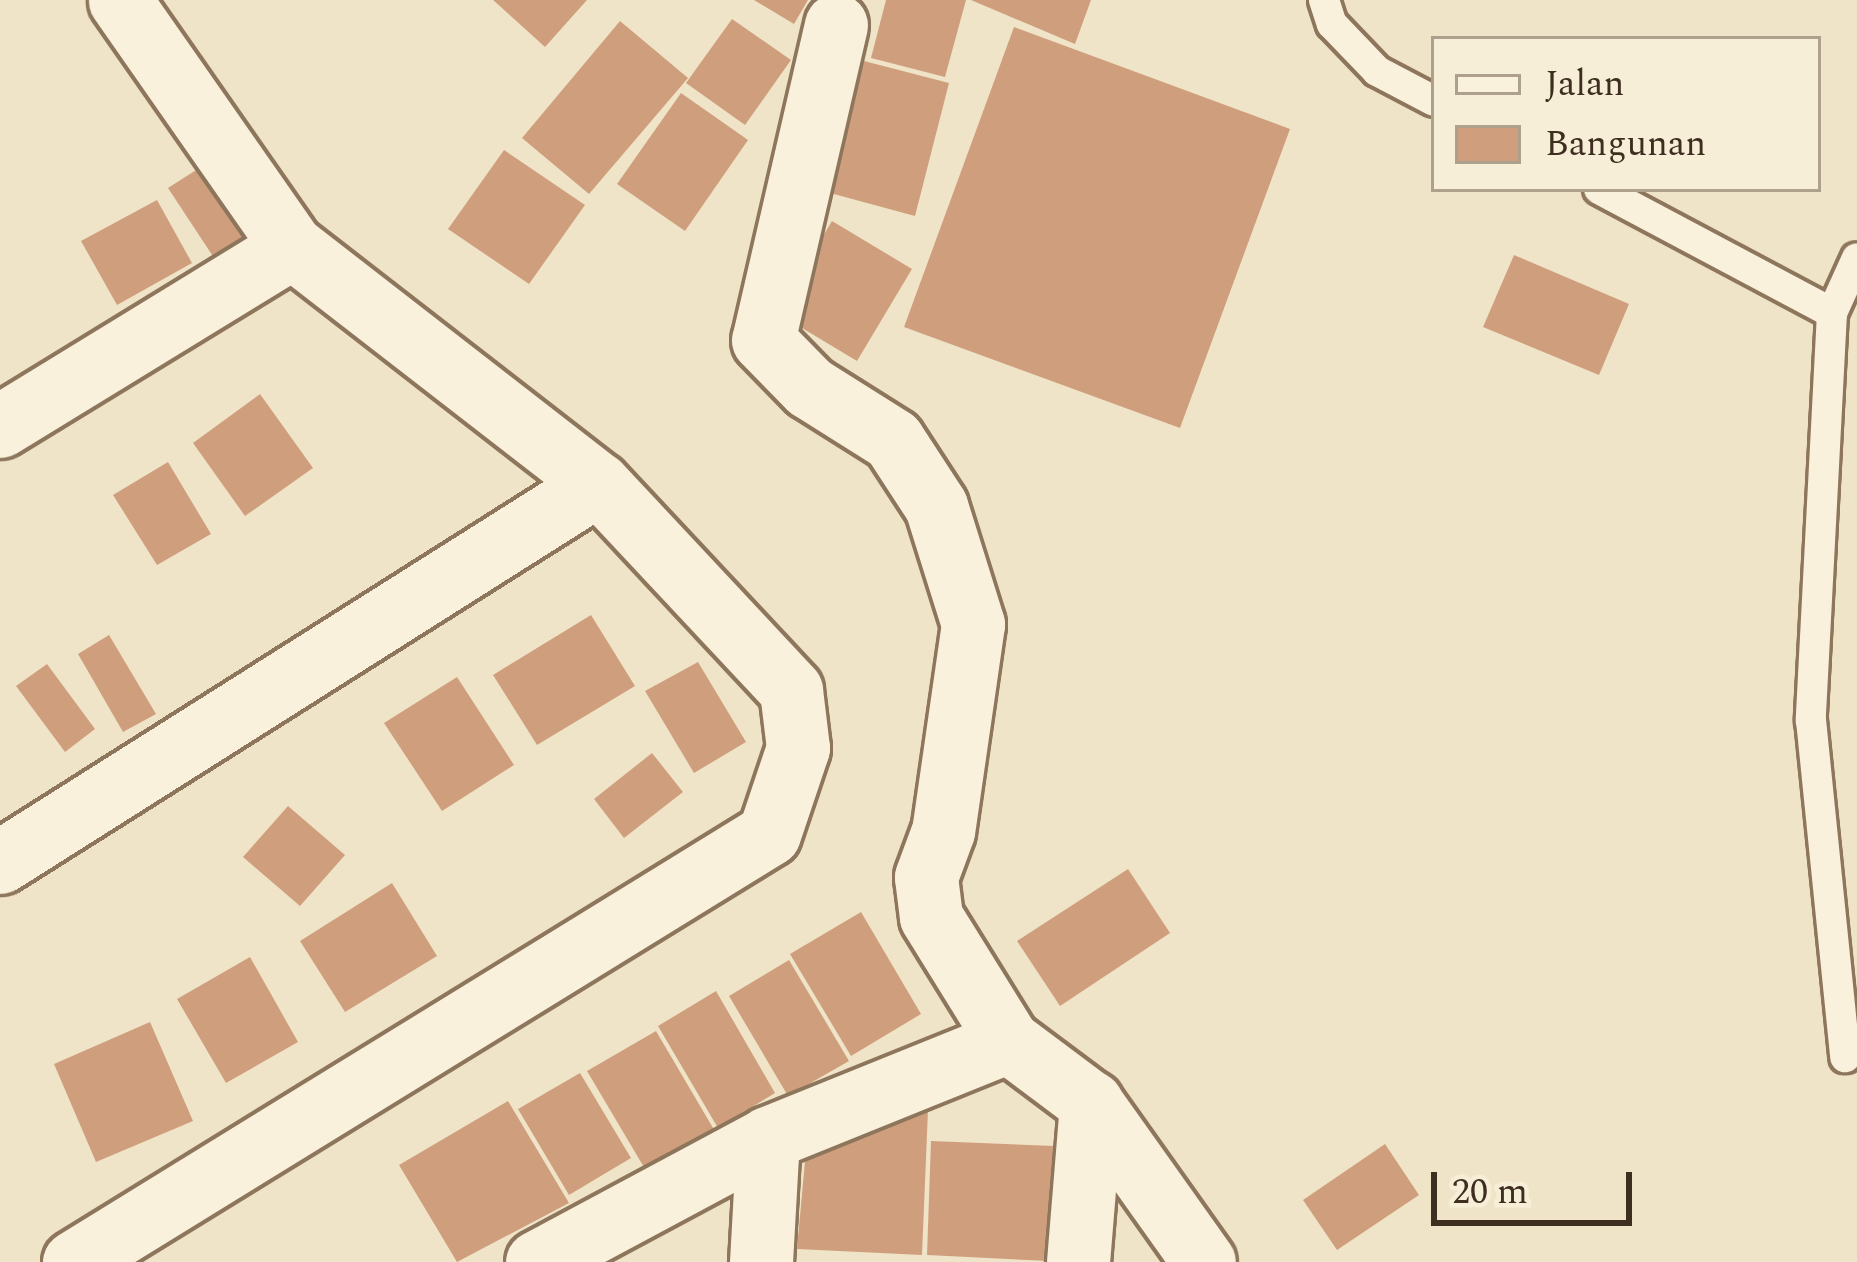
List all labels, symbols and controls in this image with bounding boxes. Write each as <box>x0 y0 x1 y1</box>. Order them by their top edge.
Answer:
legend <box>1431 36 1821 192</box>
text: Jalan <box>1545 57 1625 112</box>
text: Bangunan <box>1545 117 1706 172</box>
scale bar <box>1437 1148 1638 1222</box>
text: 20 m <box>1452 1165 1528 1220</box>

